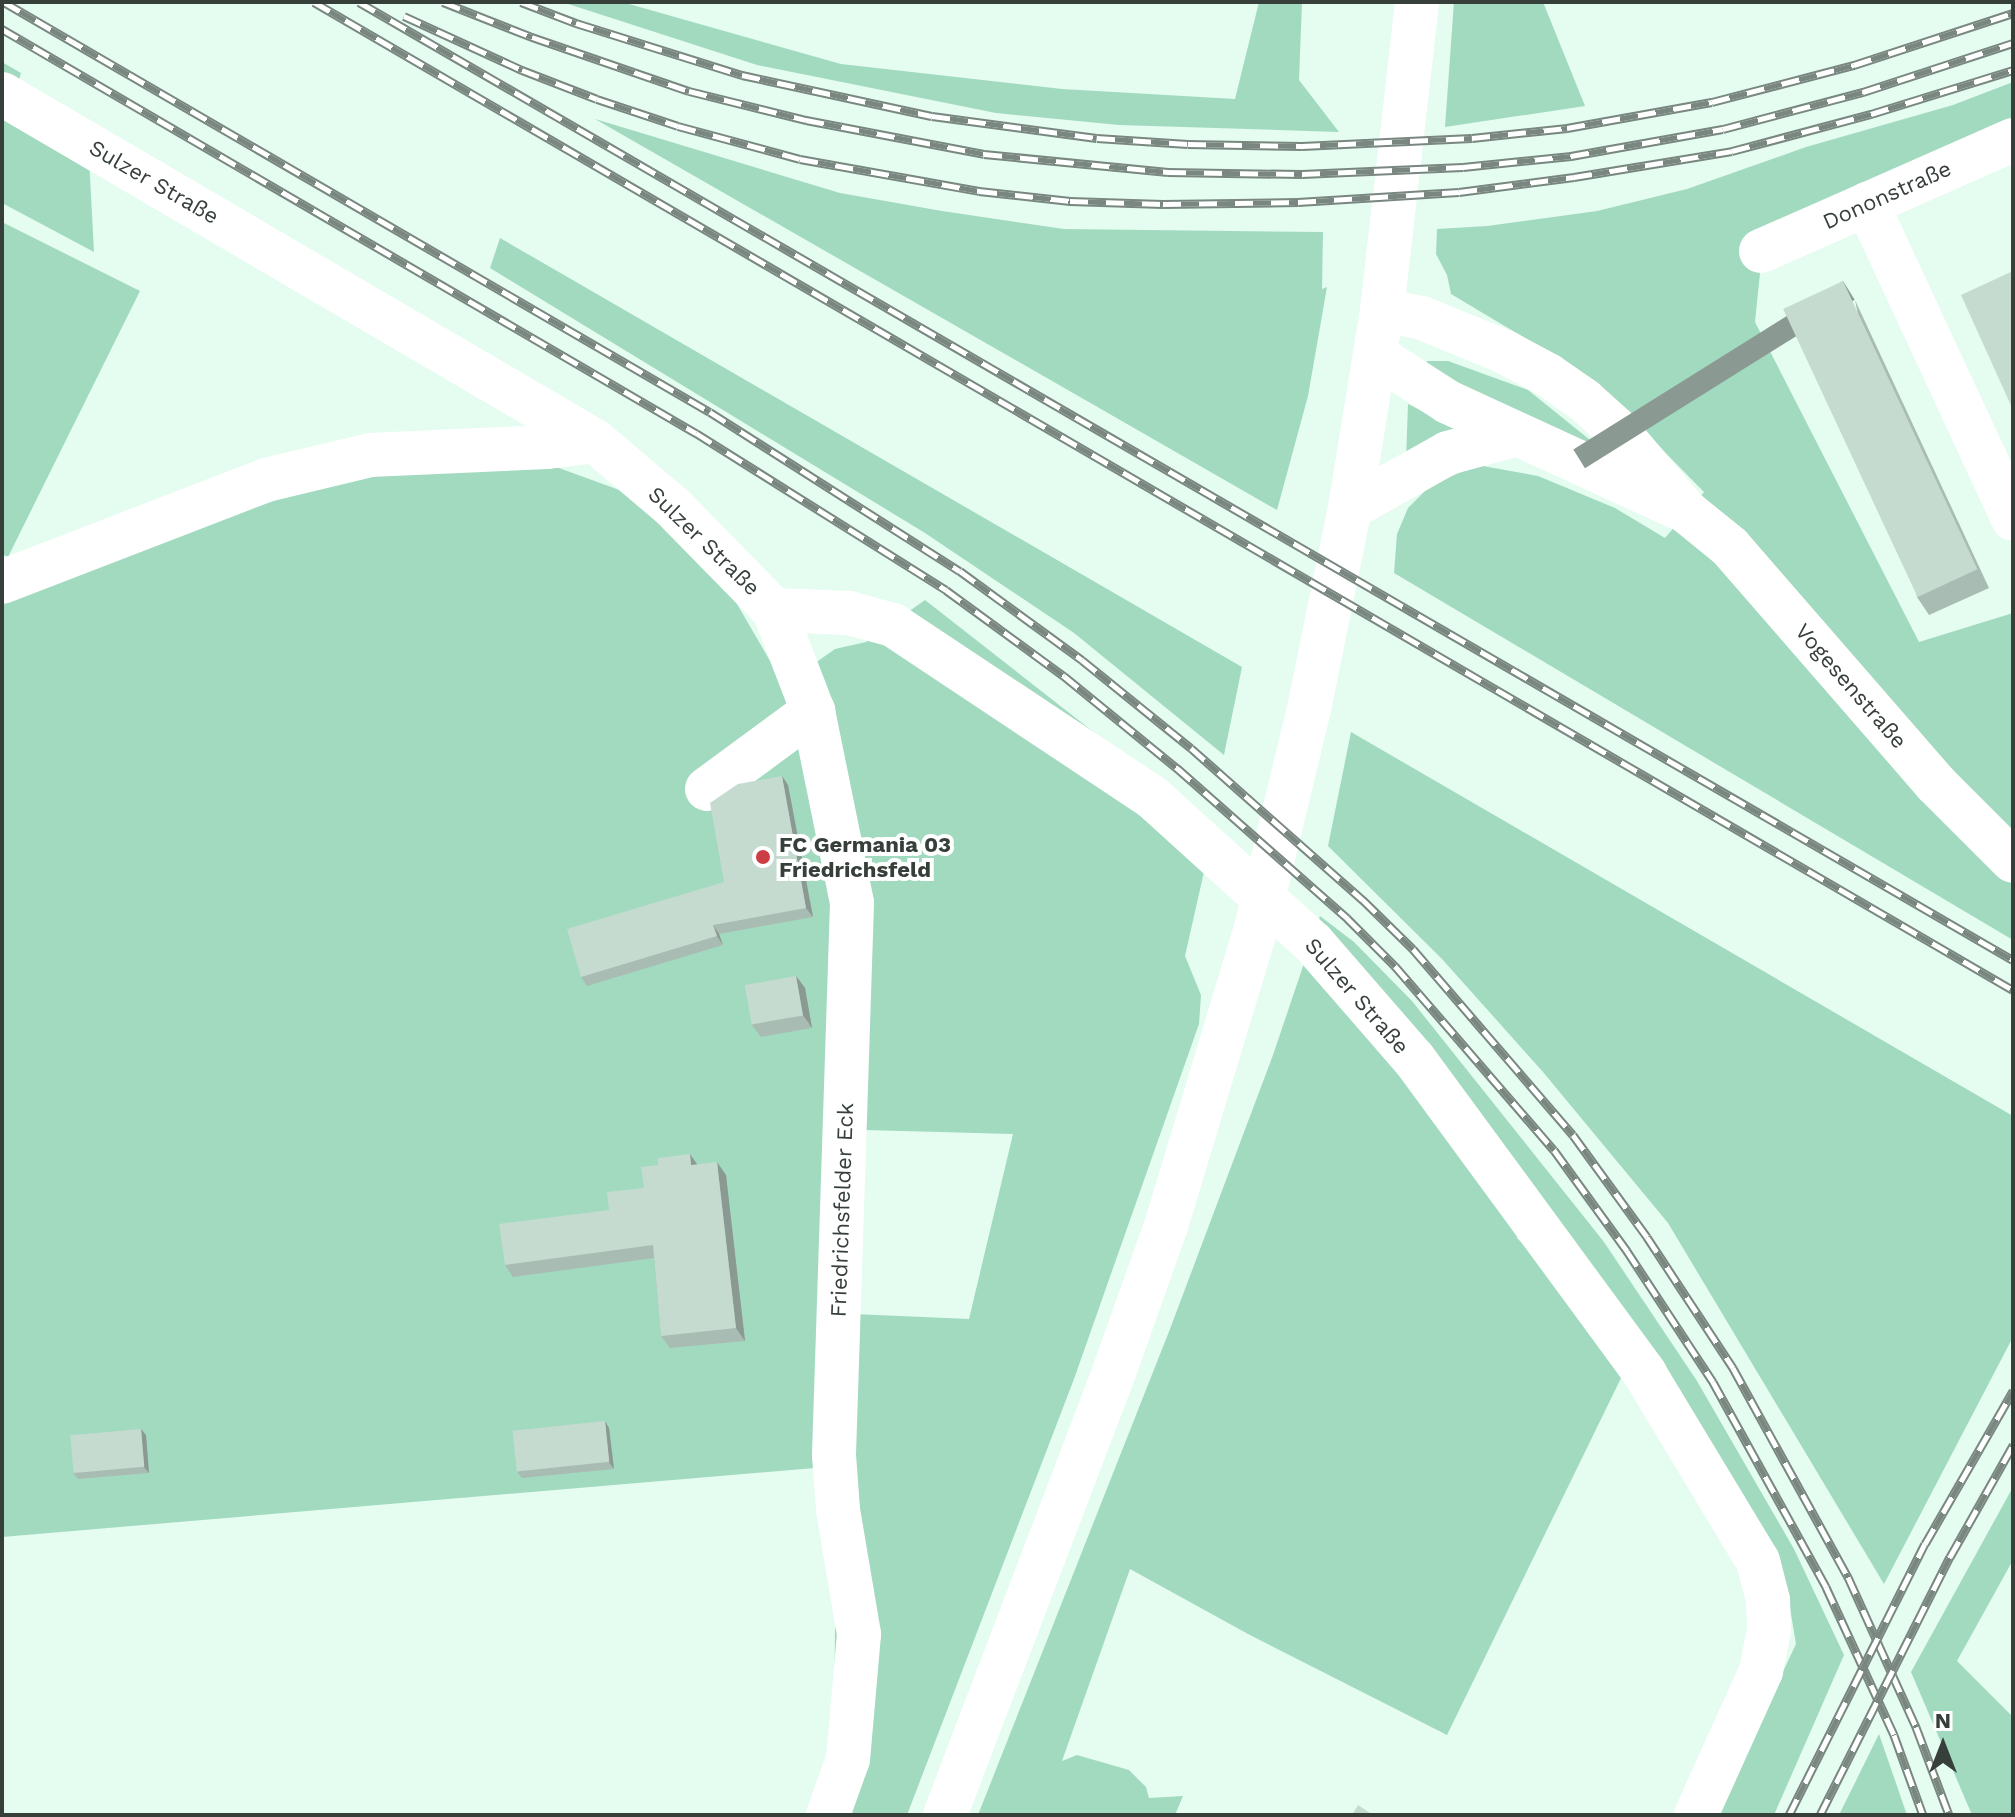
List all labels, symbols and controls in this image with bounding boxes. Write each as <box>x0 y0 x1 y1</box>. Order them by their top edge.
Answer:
street label: Sulzer Straße <box>84 134 224 230</box>
street label: Dononstraße <box>1819 155 1955 235</box>
street label: Sulzer Straße <box>642 481 766 601</box>
street label: Vogesenstraße <box>1790 618 1912 754</box>
place label: FC Germania 03 Friedrichsfeld <box>779 831 951 882</box>
marker: FC Germania 03 Friedrichsfeld <box>754 848 772 866</box>
street label: Sulzer Straße <box>1299 932 1415 1060</box>
street label: Friedrichsfelder Eck <box>825 1102 859 1318</box>
north arrow <box>1903 1705 1983 1785</box>
text: N <box>1935 1708 1951 1733</box>

